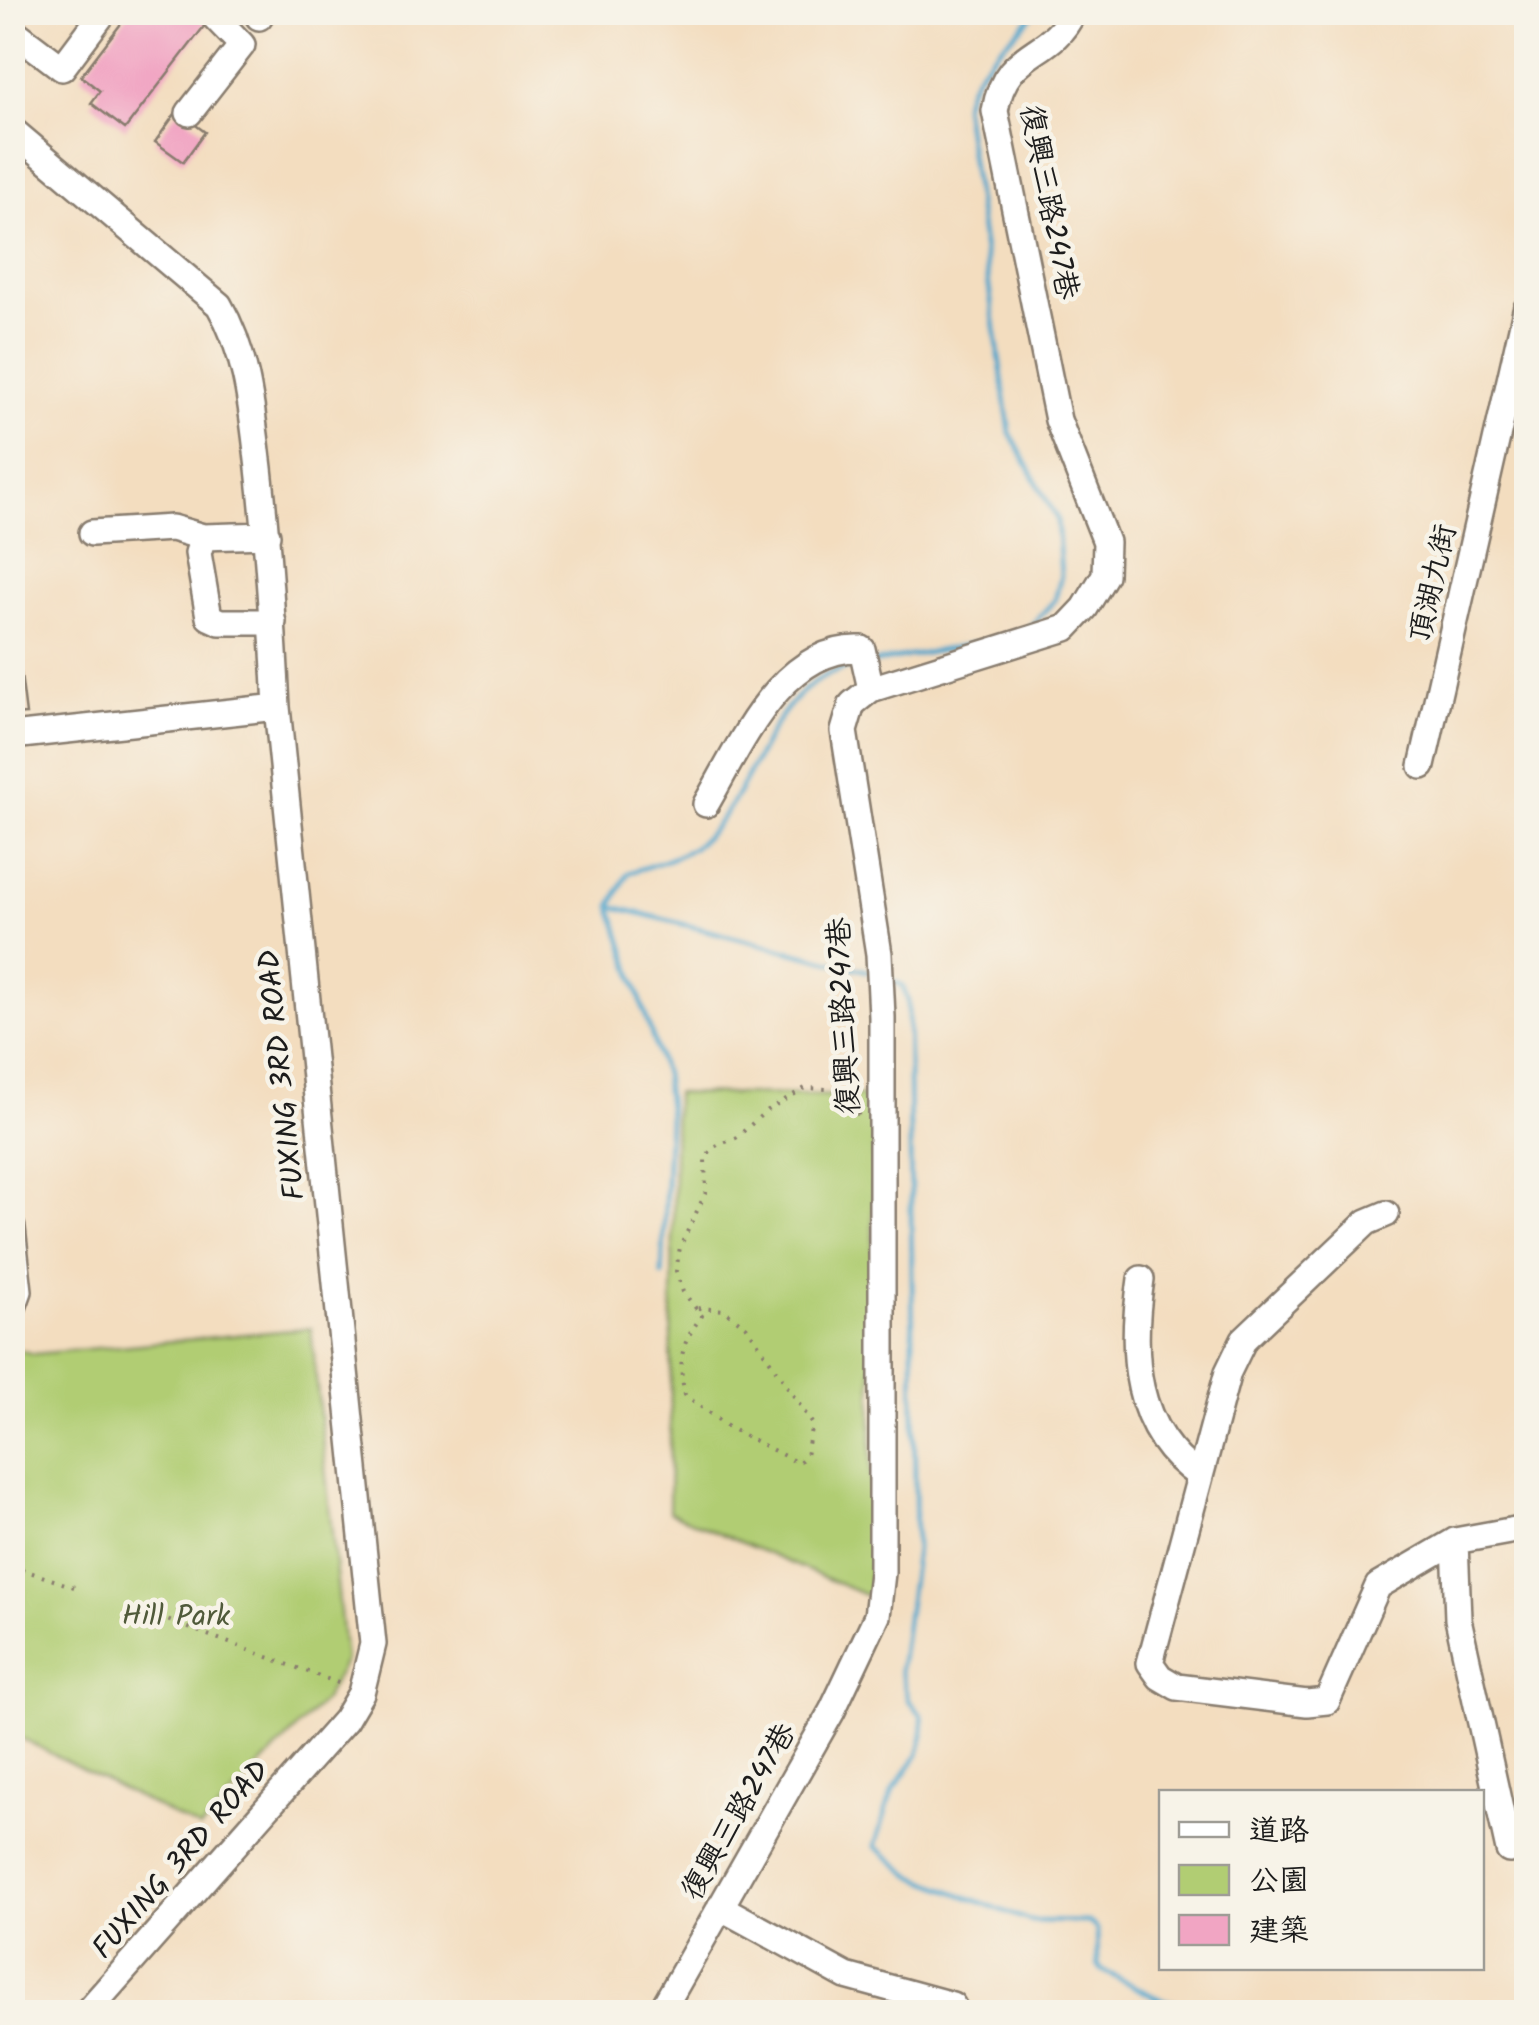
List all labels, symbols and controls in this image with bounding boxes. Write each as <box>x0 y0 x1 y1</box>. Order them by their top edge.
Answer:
street label: 復興三路247巷 <box>1006 101 1090 304</box>
street label: 頂湖九街 <box>1397 520 1471 647</box>
street label: 復興三路247巷 <box>816 916 874 1116</box>
street label: FUXING 3RD ROAD <box>246 947 320 1203</box>
park label: Hill Park <box>122 1593 231 1641</box>
street label: 復興三路247巷 <box>669 1714 810 1910</box>
street label: FUXING 3RD ROAD <box>81 1750 282 1971</box>
legend <box>1159 1790 1484 1970</box>
text: 道路 <box>1249 1808 1309 1856</box>
text: 公園 <box>1249 1858 1309 1906</box>
text: 建築 <box>1249 1908 1309 1956</box>

